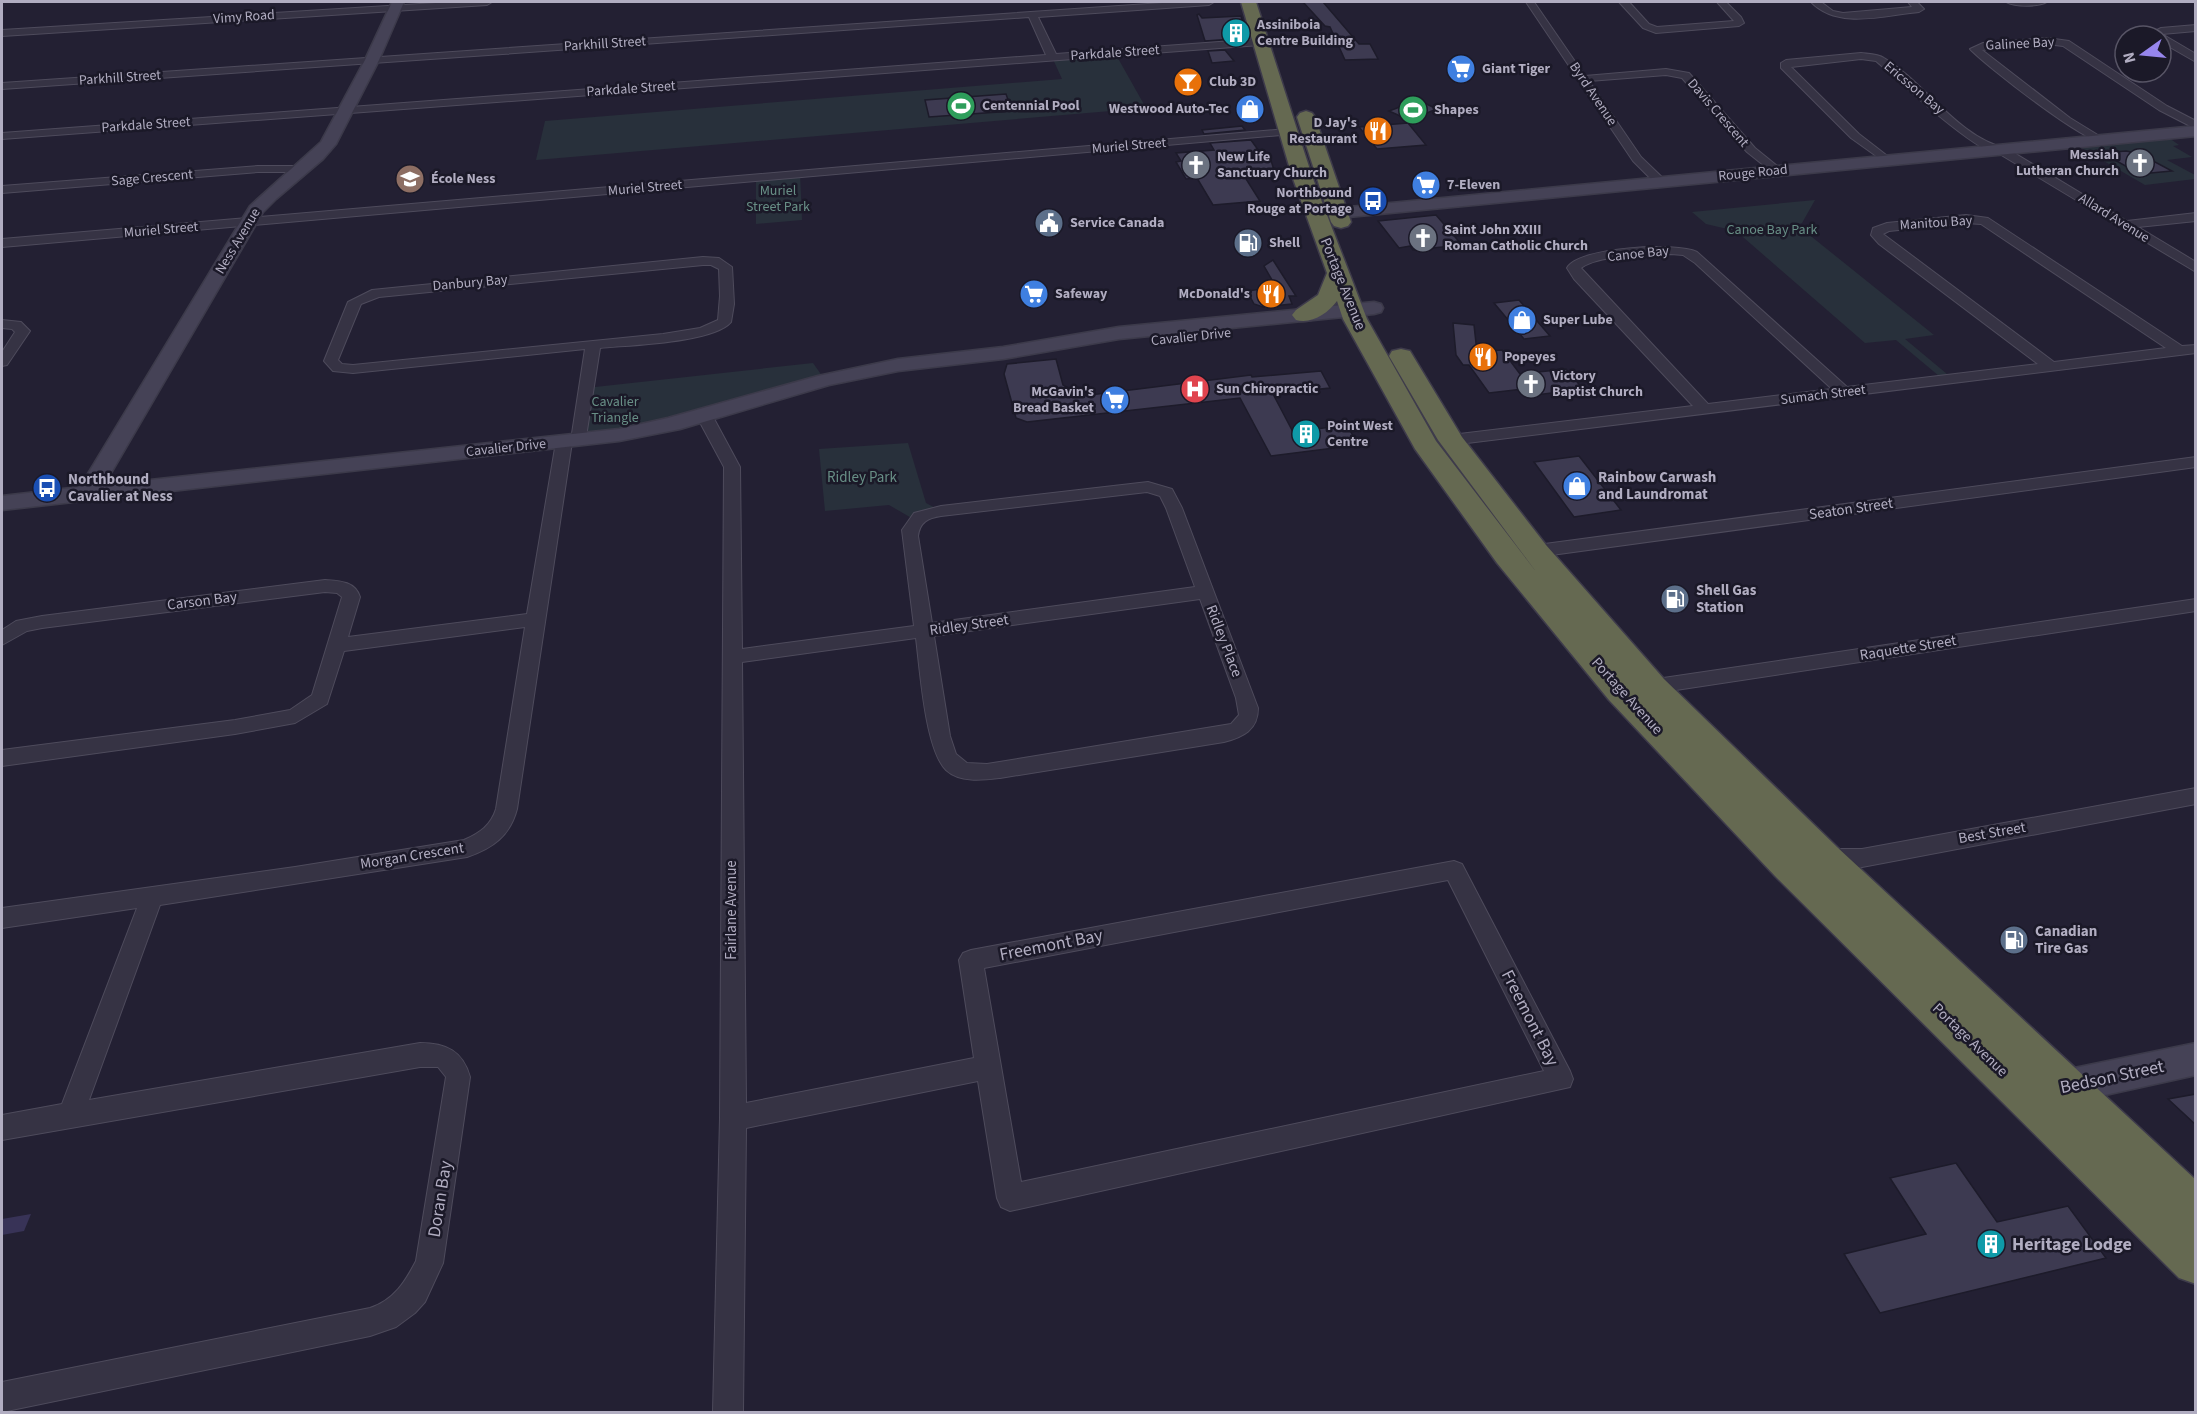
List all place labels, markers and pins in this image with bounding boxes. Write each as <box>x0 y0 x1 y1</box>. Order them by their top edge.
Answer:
place label: Assiniboia Centre Building <box>1256 15 1353 51</box>
building icon: Assiniboia Centre Building <box>1220 17 1252 49</box>
supermarket icon: Giant Tiger <box>1445 53 1477 85</box>
place label: Giant Tiger <box>1482 59 1550 79</box>
bar icon: Club 3D <box>1172 66 1204 98</box>
place label: Club 3D <box>1209 72 1256 92</box>
sports icon: Centennial Pool <box>945 90 977 122</box>
shop icon: Westwood Auto-Tec <box>1234 93 1266 125</box>
sports icon: Shapes <box>1397 94 1429 126</box>
place label: Centennial Pool <box>982 96 1079 116</box>
place label: Westwood Auto-Tec <box>1109 99 1229 119</box>
place label: Shapes <box>1434 100 1479 120</box>
place label: D Jay's Restaurant <box>1289 113 1358 149</box>
restaurant icon: D Jay's Restaurant <box>1362 115 1394 147</box>
place label: Messiah Lutheran Church <box>2016 145 2119 181</box>
place label: New Life Sanctuary Church <box>1217 147 1327 183</box>
church icon: Messiah Lutheran Church <box>2124 147 2156 179</box>
church icon: New Life Sanctuary Church <box>1180 149 1212 181</box>
school or university icon: École Ness <box>394 163 426 195</box>
place label: École Ness <box>431 169 496 189</box>
supermarket icon: 7-Eleven <box>1410 169 1442 201</box>
place label: 7-Eleven <box>1447 175 1500 195</box>
place label: Northbound Rouge at Portage <box>1247 183 1352 219</box>
bus stop icon: Northbound Rouge at Portage <box>1357 185 1389 217</box>
public building icon: Service Canada <box>1033 207 1065 239</box>
place label: Service Canada <box>1070 213 1164 233</box>
place label: Saint John XXIII Roman Catholic Church <box>1444 220 1588 256</box>
church icon: Saint John XXIII Roman Catholic Church <box>1407 222 1439 254</box>
fuel station icon: Shell <box>1232 227 1264 259</box>
place label: Shell <box>1269 233 1300 253</box>
supermarket icon: Safeway <box>1018 278 1050 310</box>
restaurant icon: McDonald's <box>1255 278 1287 310</box>
place label: Safeway <box>1055 284 1108 304</box>
place label: McDonald's <box>1179 284 1250 304</box>
shop icon: Super Lube <box>1506 304 1538 336</box>
place label: Super Lube <box>1543 310 1613 330</box>
restaurant icon: Popeyes <box>1467 341 1499 373</box>
place label: Popeyes <box>1504 347 1556 367</box>
place label: Victory Baptist Church <box>1551 366 1643 402</box>
church icon: Victory Baptist Church <box>1515 368 1547 400</box>
hospital icon: Sun Chiropractic <box>1179 373 1211 405</box>
place label: Sun Chiropractic <box>1216 379 1319 399</box>
place label: McGavin's Bread Basket <box>1013 382 1095 418</box>
supermarket icon: McGavin's Bread Basket <box>1099 384 1131 416</box>
place label: Point West Centre <box>1327 416 1393 452</box>
building icon: Point West Centre <box>1290 418 1322 450</box>
place label: Rainbow Carwash and Laundromat <box>1598 467 1716 505</box>
place label: Northbound Cavalier at Ness <box>68 469 173 507</box>
shop icon: Rainbow Carwash and Laundromat <box>1561 470 1593 502</box>
bus stop icon: Northbound Cavalier at Ness <box>31 472 63 504</box>
place label: Shell Gas Station <box>1696 580 1757 618</box>
fuel station icon: Shell Gas Station <box>1659 583 1691 615</box>
place label: Canadian Tire Gas <box>2035 921 2097 959</box>
fuel station icon: Canadian Tire Gas <box>1998 924 2030 956</box>
building icon: Heritage Lodge <box>1975 1228 2007 1260</box>
place label: Heritage Lodge <box>2012 1232 2132 1257</box>

